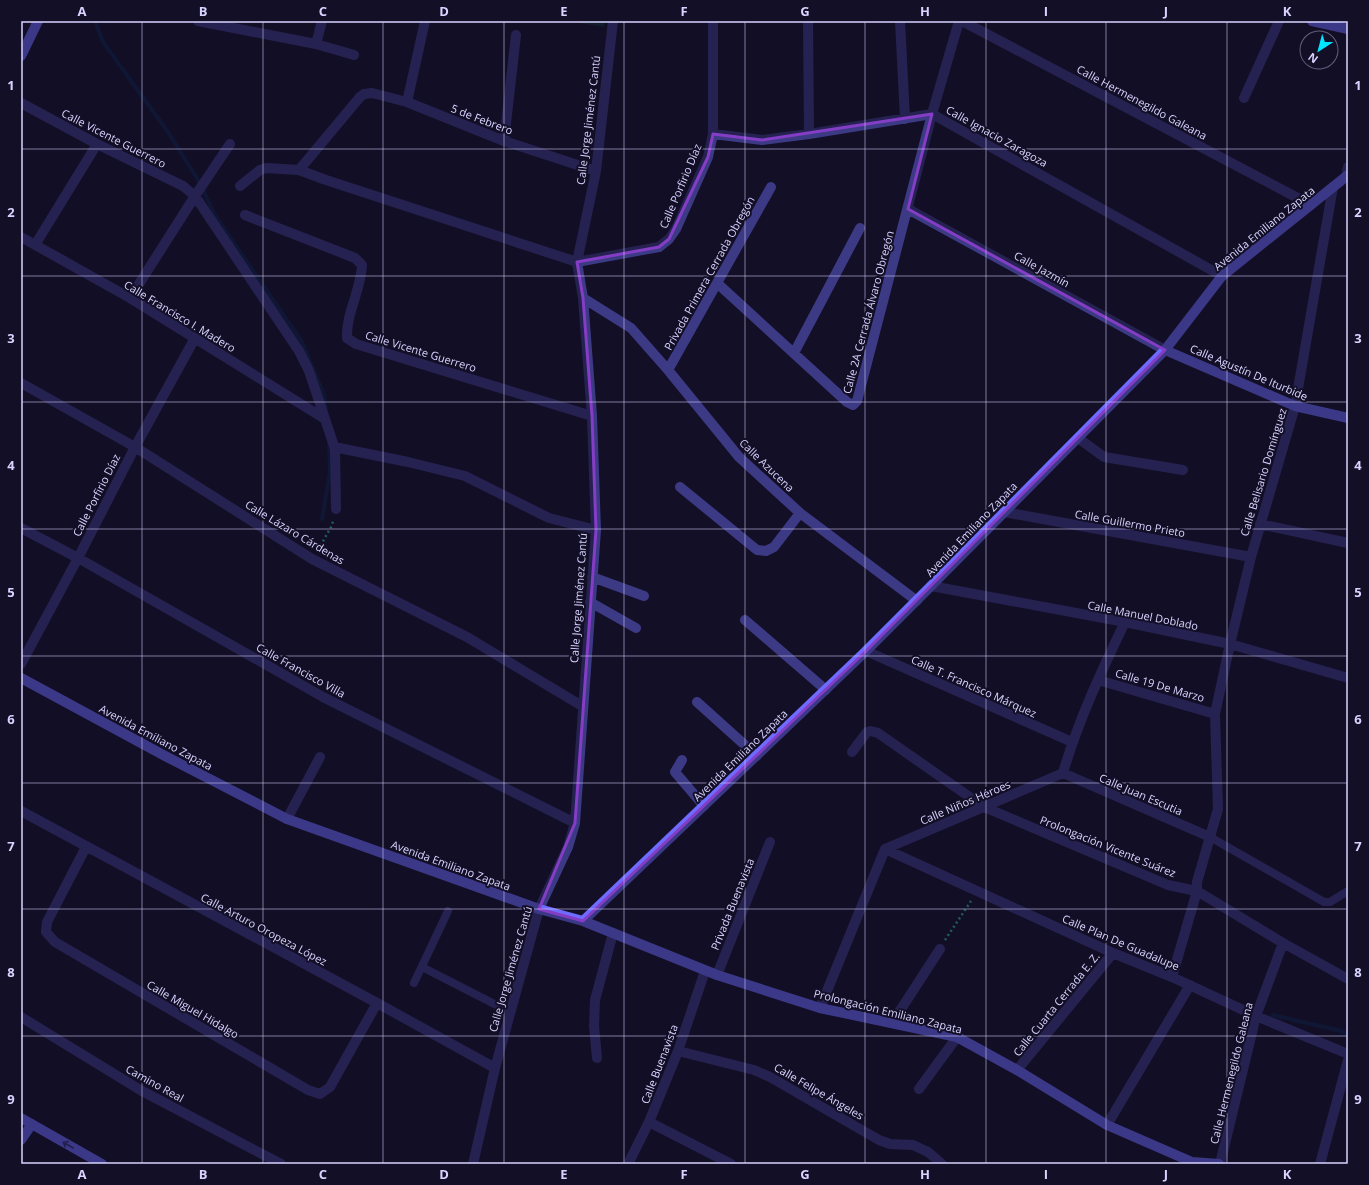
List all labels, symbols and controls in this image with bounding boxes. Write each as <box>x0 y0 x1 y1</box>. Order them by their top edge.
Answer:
text: A <box>78 2 87 20</box>
text: B <box>199 2 208 20</box>
text: C <box>319 2 327 20</box>
text: D <box>439 2 449 20</box>
text: E <box>560 2 568 20</box>
text: F <box>680 2 688 20</box>
text: G <box>800 2 810 20</box>
text: H <box>920 2 930 20</box>
text: I <box>1044 2 1048 20</box>
text: J <box>1163 2 1168 20</box>
text: K <box>1283 2 1292 20</box>
north arrow <box>1299 30 1339 70</box>
text: N <box>1305 50 1321 67</box>
street label: Calle Jorge Jiménez Cantú <box>573 54 603 186</box>
street label: Calle Hermenegildo Galeana <box>1074 61 1210 143</box>
text: 1 <box>7 76 15 94</box>
text: 1 <box>1354 76 1362 94</box>
street label: 5 de Febrero <box>449 100 516 138</box>
street label: Calle Ignacio Zaragoza <box>944 102 1050 170</box>
street label: Calle Vicente Guerrero <box>59 105 169 171</box>
street label: Calle Porfirio Díaz <box>655 141 705 231</box>
street label: Avenida Emiliano Zapata <box>1210 182 1318 274</box>
street label: Privada Primera Cerrada Obregón <box>660 193 758 353</box>
text: 2 <box>7 203 15 221</box>
text: 2 <box>1354 203 1362 221</box>
street label: Calle 2A Cerrada Álvaro Obregón <box>839 229 897 395</box>
street label: Calle Jazmín <box>1011 248 1073 290</box>
street label: Calle Francisco I. Madero <box>121 277 239 355</box>
street label: Calle Vicente Guerrero <box>364 327 479 375</box>
text: 3 <box>7 329 15 347</box>
text: 3 <box>1354 329 1362 347</box>
street label: Calle Agustín De Iturbide <box>1188 340 1310 404</box>
street label: Calle Belisario Domínguez <box>1236 406 1290 538</box>
street label: Calle Azucena <box>736 435 798 495</box>
street label: Calle Porfirio Díaz <box>69 451 123 539</box>
text: 4 <box>7 456 15 474</box>
text: 4 <box>1354 456 1362 474</box>
street label: Avenida Emiliano Zapata <box>922 478 1020 580</box>
street label: Calle Lázaro Cárdenas <box>243 496 347 568</box>
street label: Calle Guillermo Prieto <box>1074 506 1187 540</box>
street label: Calle Jorge Jiménez Cantú <box>566 533 590 663</box>
text: 5 <box>7 583 15 601</box>
text: 5 <box>1354 583 1362 601</box>
street label: Calle Manuel Doblado <box>1086 597 1200 633</box>
street label: Calle Francisco Villa <box>254 639 348 701</box>
street label: Calle T. Francisco Márquez <box>909 652 1039 720</box>
street label: Calle 19 De Marzo <box>1114 665 1207 705</box>
street label: Avenida Emiliano Zapata <box>97 701 215 773</box>
street label: Avenida Emiliano Zapata <box>689 706 791 804</box>
text: 6 <box>7 710 15 728</box>
text: 6 <box>1354 710 1362 728</box>
street label: Calle Juan Escutia <box>1097 770 1185 818</box>
street label: Calle Niños Héroes <box>917 776 1013 828</box>
street label: Prolongación Vicente Suárez <box>1038 812 1178 880</box>
street label: Avenida Emiliano Zapata <box>389 836 513 894</box>
text: 7 <box>7 837 15 855</box>
text: 7 <box>1354 837 1362 855</box>
street label: Privada Buenavista <box>707 856 757 952</box>
street label: Calle Arturo Oropeza López <box>198 889 330 969</box>
street label: Calle Jorge Jiménez Cantú <box>485 904 535 1034</box>
street label: Calle Plan De Guadalupe <box>1060 911 1182 973</box>
street label: Calle Cuarta Cerrada E. Z. <box>1009 949 1103 1059</box>
text: 8 <box>7 963 15 981</box>
text: 8 <box>1354 963 1362 981</box>
street label: Calle Miguel Hidalgo <box>144 977 242 1042</box>
street label: Prolongación Emiliano Zapata <box>812 985 964 1037</box>
street label: Calle Hermenegildo Galeana <box>1206 1001 1256 1145</box>
street label: Calle Buenavista <box>637 1022 681 1106</box>
street label: Calle Felipe Ángeles <box>772 1059 866 1123</box>
street label: Camino Real <box>123 1061 187 1105</box>
text: 9 <box>7 1090 15 1108</box>
text: 9 <box>1354 1090 1362 1108</box>
one-way arrow <box>63 1140 75 1148</box>
text: A <box>78 1165 87 1183</box>
text: B <box>199 1165 208 1183</box>
text: C <box>319 1165 327 1183</box>
text: D <box>439 1165 449 1183</box>
text: E <box>560 1165 568 1183</box>
text: F <box>680 1165 688 1183</box>
text: G <box>800 1165 810 1183</box>
text: H <box>920 1165 930 1183</box>
text: I <box>1044 1165 1048 1183</box>
text: J <box>1163 1165 1168 1183</box>
text: K <box>1283 1165 1292 1183</box>

